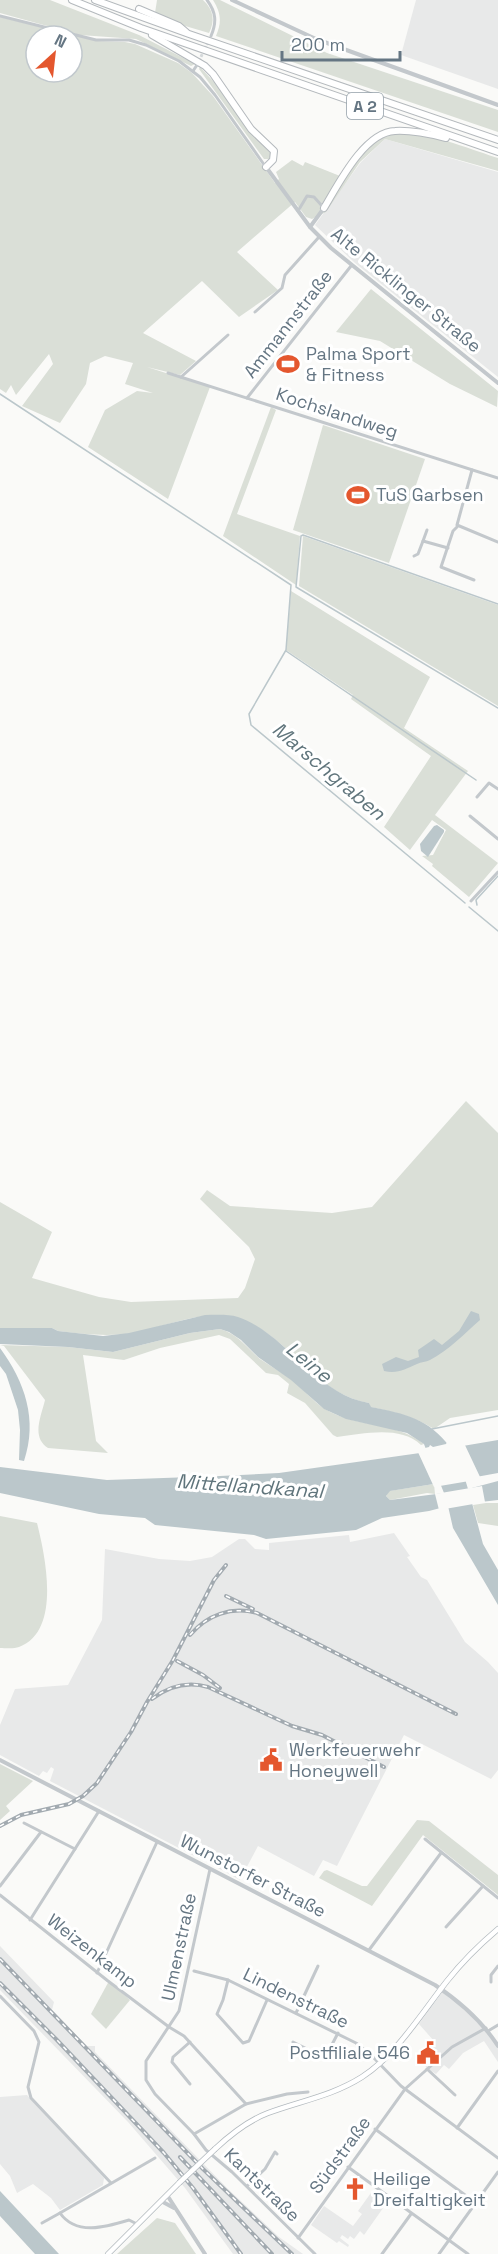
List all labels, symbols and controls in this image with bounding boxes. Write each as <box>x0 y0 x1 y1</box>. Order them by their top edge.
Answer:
north arrow <box>24 24 84 84</box>
scale bar <box>282 24 400 62</box>
text: N <box>51 29 70 53</box>
text: 200 m <box>291 33 345 56</box>
road number: A 2 <box>347 93 383 119</box>
street label: Alte Ricklinger Straße <box>326 222 486 357</box>
street label: Ammannstraße <box>238 265 337 382</box>
place label: Palma Sport & Fitness <box>306 342 411 386</box>
sports icon: Palma Sport & Fitness <box>275 351 301 377</box>
street label: Kochslandweg <box>273 382 401 443</box>
sports icon: TuS Garbsen <box>345 482 371 508</box>
place label: TuS Garbsen <box>376 483 484 506</box>
water label: Marschgraben <box>267 716 391 826</box>
water label: Leine <box>281 1336 338 1389</box>
water label: Mittellandkanal <box>176 1468 326 1504</box>
place label: Werkfeuerwehr Honeywell <box>289 1738 421 1782</box>
public building icon: Werkfeuerwehr Honeywell <box>258 1747 284 1773</box>
street label: Wunstorfer Straße <box>176 1829 330 1922</box>
street label: Ulmenstraße <box>156 1891 201 2003</box>
street label: Weizenkamp <box>43 1908 142 1993</box>
street label: Lindenstraße <box>240 1962 353 2033</box>
public building icon: Postfiliale 546 <box>415 2040 441 2066</box>
place label: Postfiliale 546 <box>289 2041 410 2064</box>
street label: Südstraße <box>304 2112 375 2198</box>
street label: Kantstraße <box>220 2143 305 2227</box>
place label: Heilige Dreifaltigkeit <box>373 2167 486 2211</box>
church icon: Heilige Dreifaltigkeit <box>342 2176 368 2202</box>

